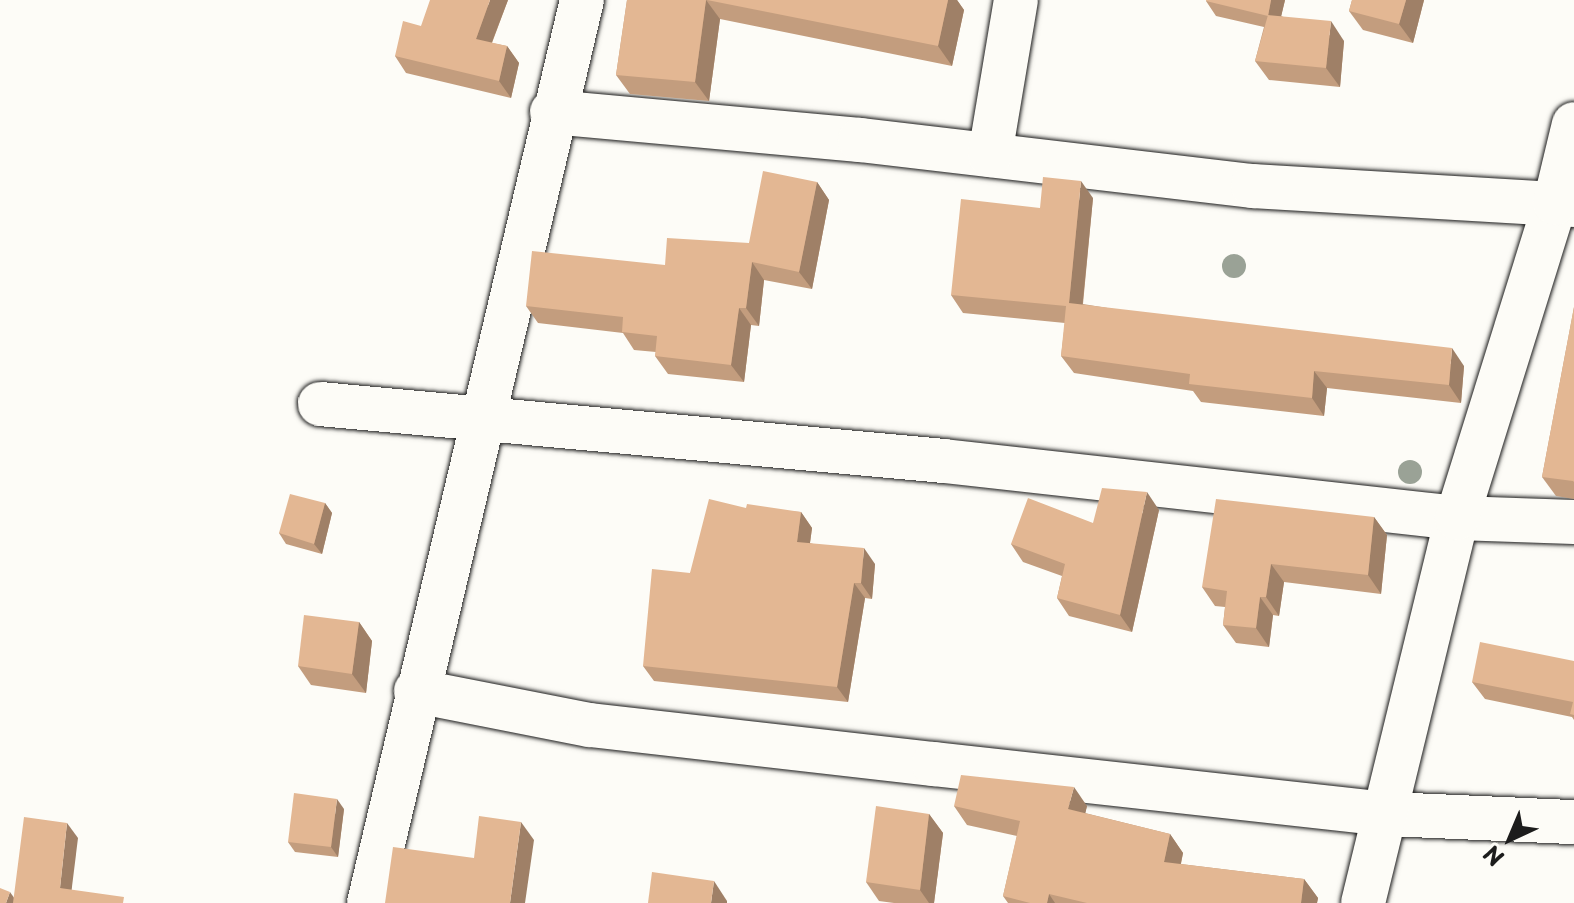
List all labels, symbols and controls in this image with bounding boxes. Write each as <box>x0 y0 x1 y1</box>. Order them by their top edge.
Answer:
north arrow <box>1470 799 1550 879</box>
text: N <box>1475 839 1511 875</box>

